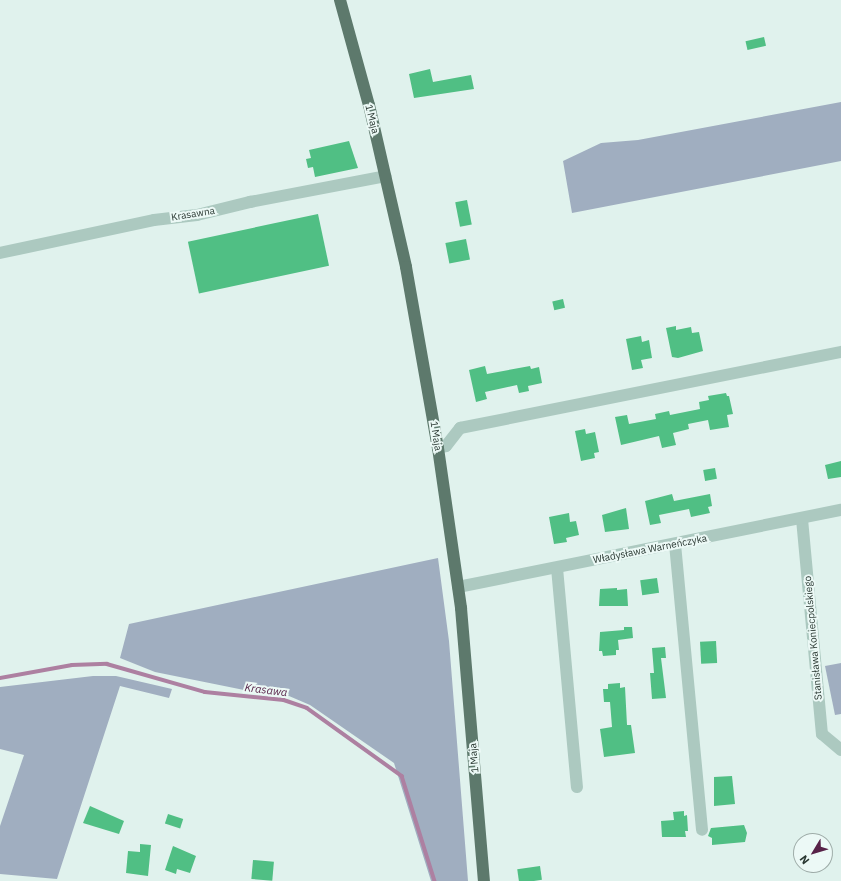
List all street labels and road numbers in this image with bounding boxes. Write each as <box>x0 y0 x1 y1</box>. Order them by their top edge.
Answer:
street label: 1 Maja <box>363 103 381 135</box>
street label: Krasawna <box>170 205 216 223</box>
street label: 1 Maja <box>428 420 444 452</box>
street label: Władysława Warneńczyka <box>592 532 708 566</box>
street label: Stanisława Koniecpolskiego <box>802 575 824 701</box>
street label: 1 Maja <box>467 743 481 773</box>

